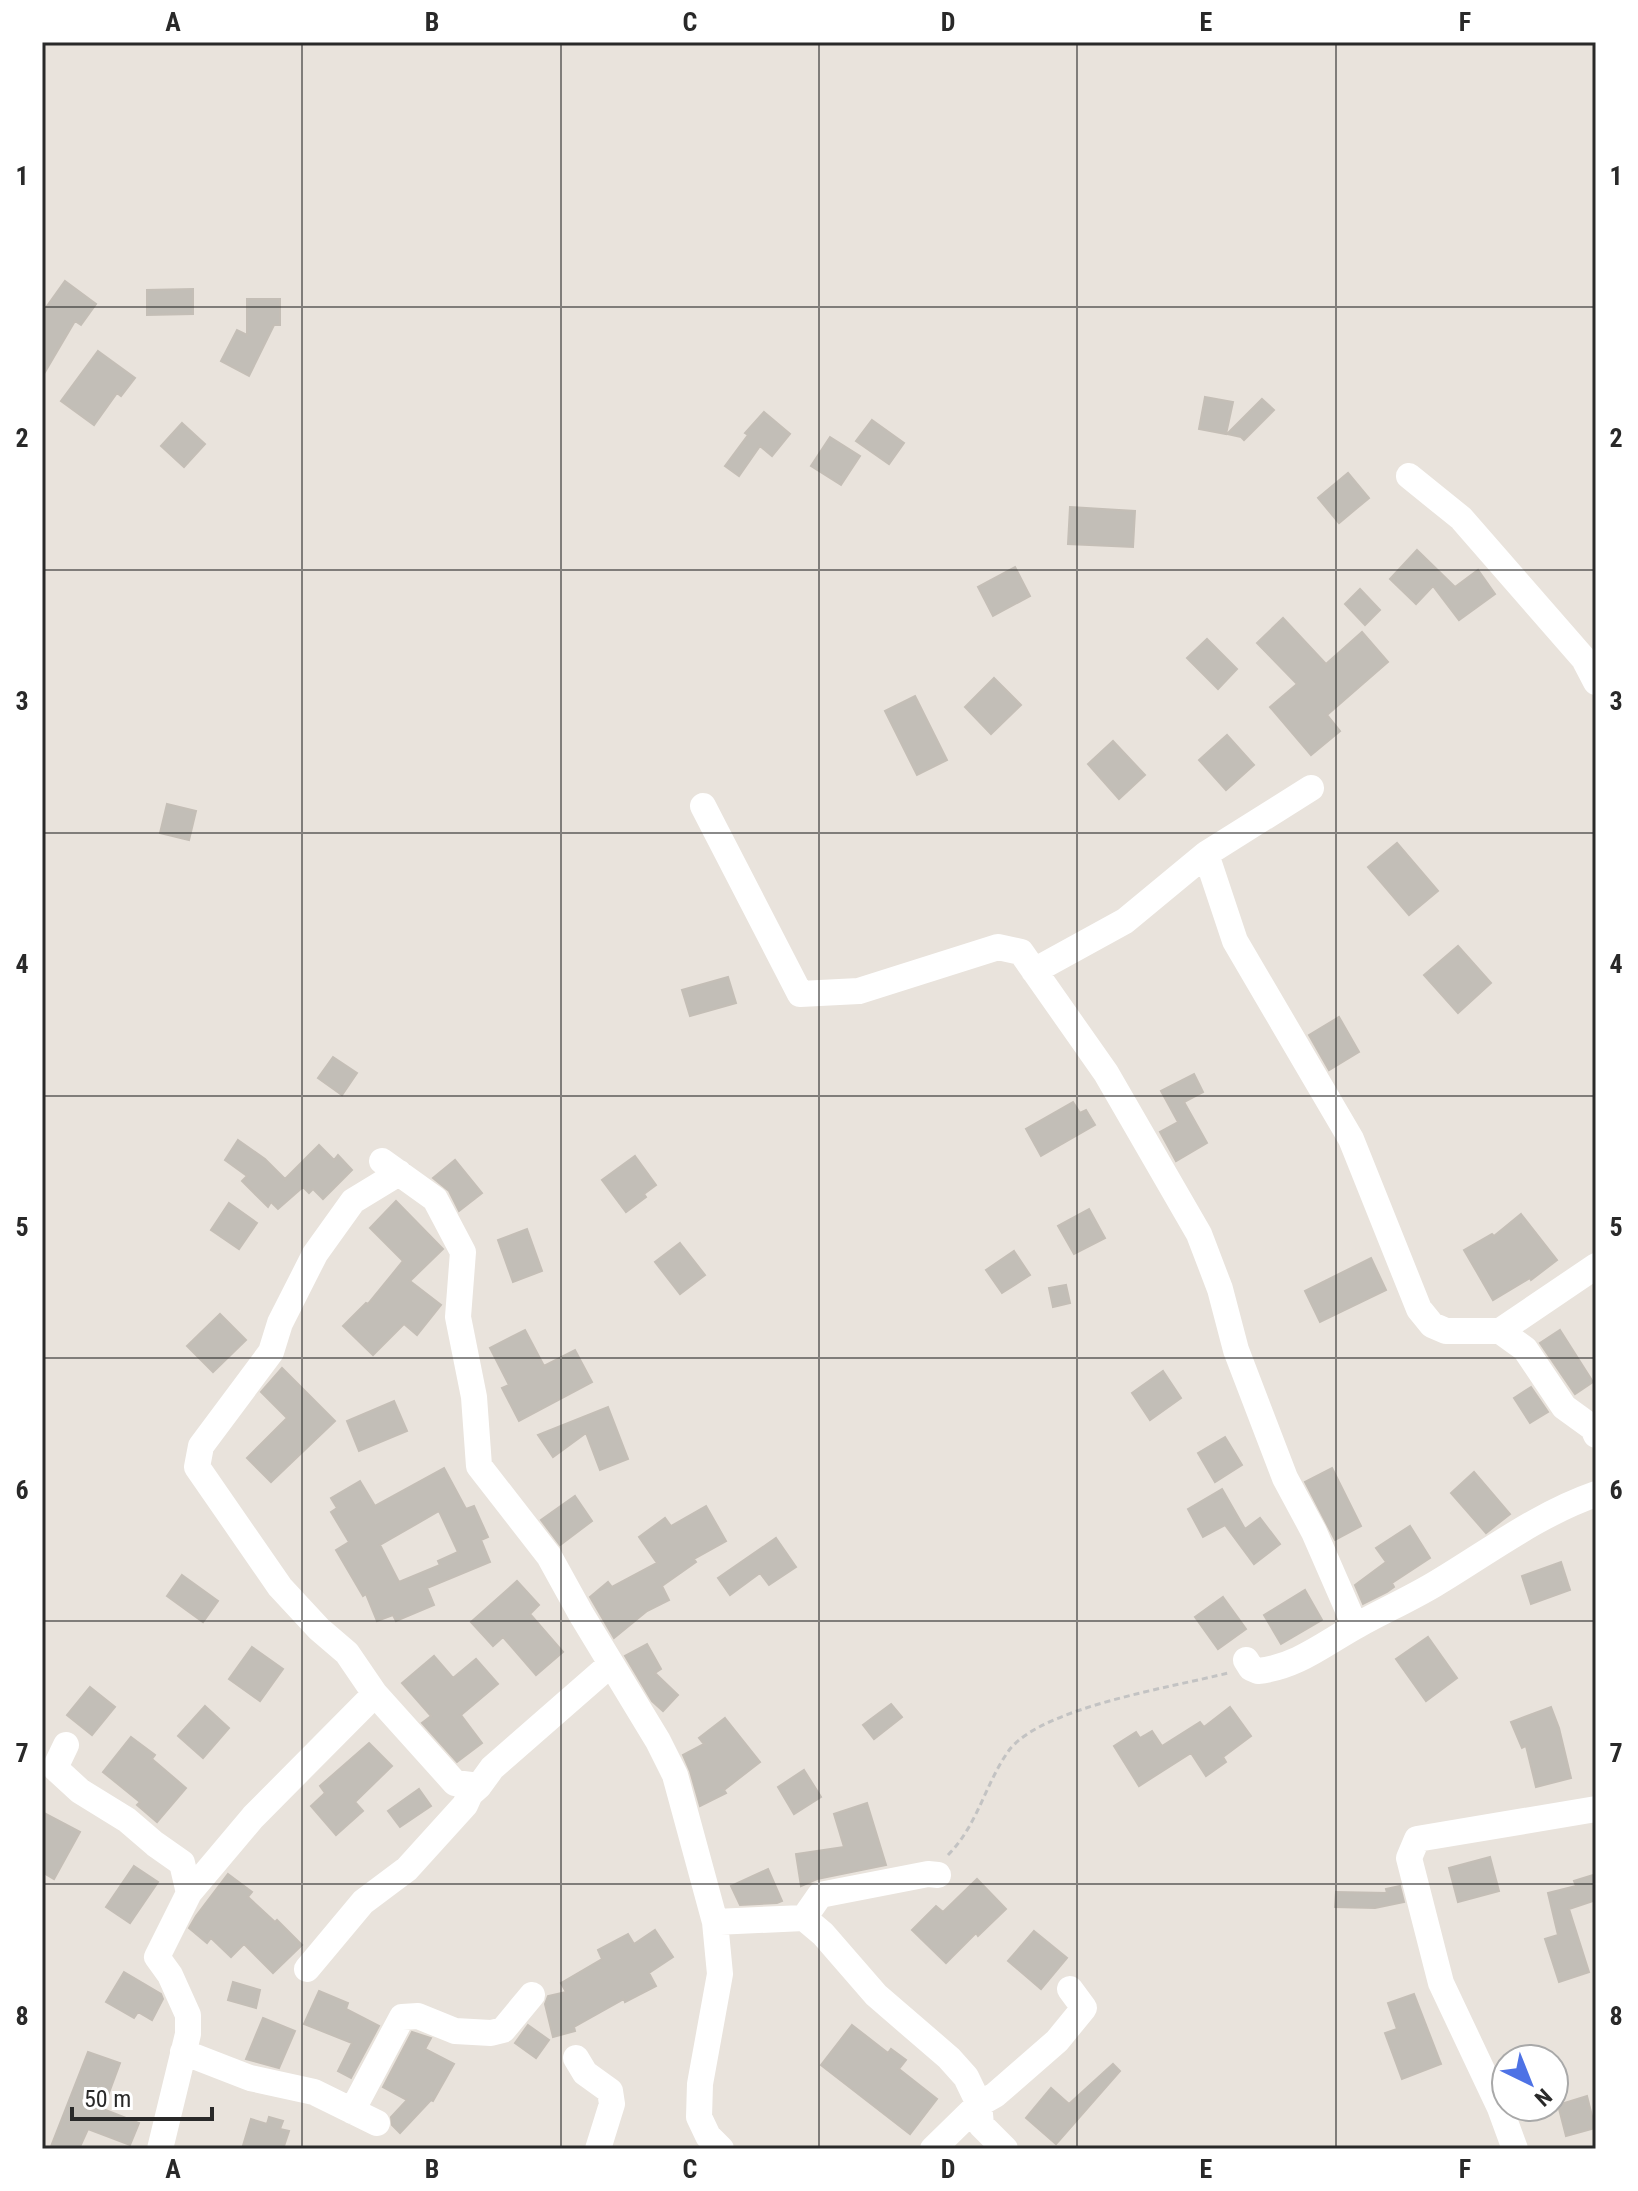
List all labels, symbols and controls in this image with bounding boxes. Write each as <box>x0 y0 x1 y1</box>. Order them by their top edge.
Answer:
text: A <box>165 7 181 37</box>
text: B <box>425 7 439 37</box>
text: C <box>683 7 698 37</box>
text: D <box>941 7 955 37</box>
text: E <box>1200 7 1213 37</box>
text: F <box>1459 7 1471 37</box>
text: 1 <box>15 161 29 191</box>
text: 1 <box>1609 161 1623 191</box>
text: 2 <box>15 423 29 453</box>
text: 2 <box>1609 423 1623 453</box>
text: 3 <box>15 686 29 716</box>
text: 3 <box>1609 686 1623 716</box>
text: 4 <box>15 949 29 979</box>
text: 4 <box>1609 949 1623 979</box>
text: 5 <box>15 1212 29 1242</box>
text: 5 <box>1609 1212 1623 1242</box>
text: 6 <box>15 1475 29 1505</box>
text: 6 <box>1609 1475 1623 1505</box>
text: 7 <box>15 1738 29 1768</box>
text: 7 <box>1609 1738 1623 1768</box>
text: 8 <box>15 2001 29 2031</box>
text: 8 <box>1609 2001 1623 2031</box>
north arrow <box>1490 2043 1570 2123</box>
scale bar <box>72 2071 212 2121</box>
text: N <box>1530 2084 1557 2111</box>
text: 50 m <box>84 2085 131 2113</box>
text: A <box>165 2154 181 2184</box>
text: B <box>425 2154 439 2184</box>
text: C <box>683 2154 698 2184</box>
text: D <box>941 2154 955 2184</box>
text: E <box>1200 2154 1213 2184</box>
text: F <box>1459 2154 1471 2184</box>

